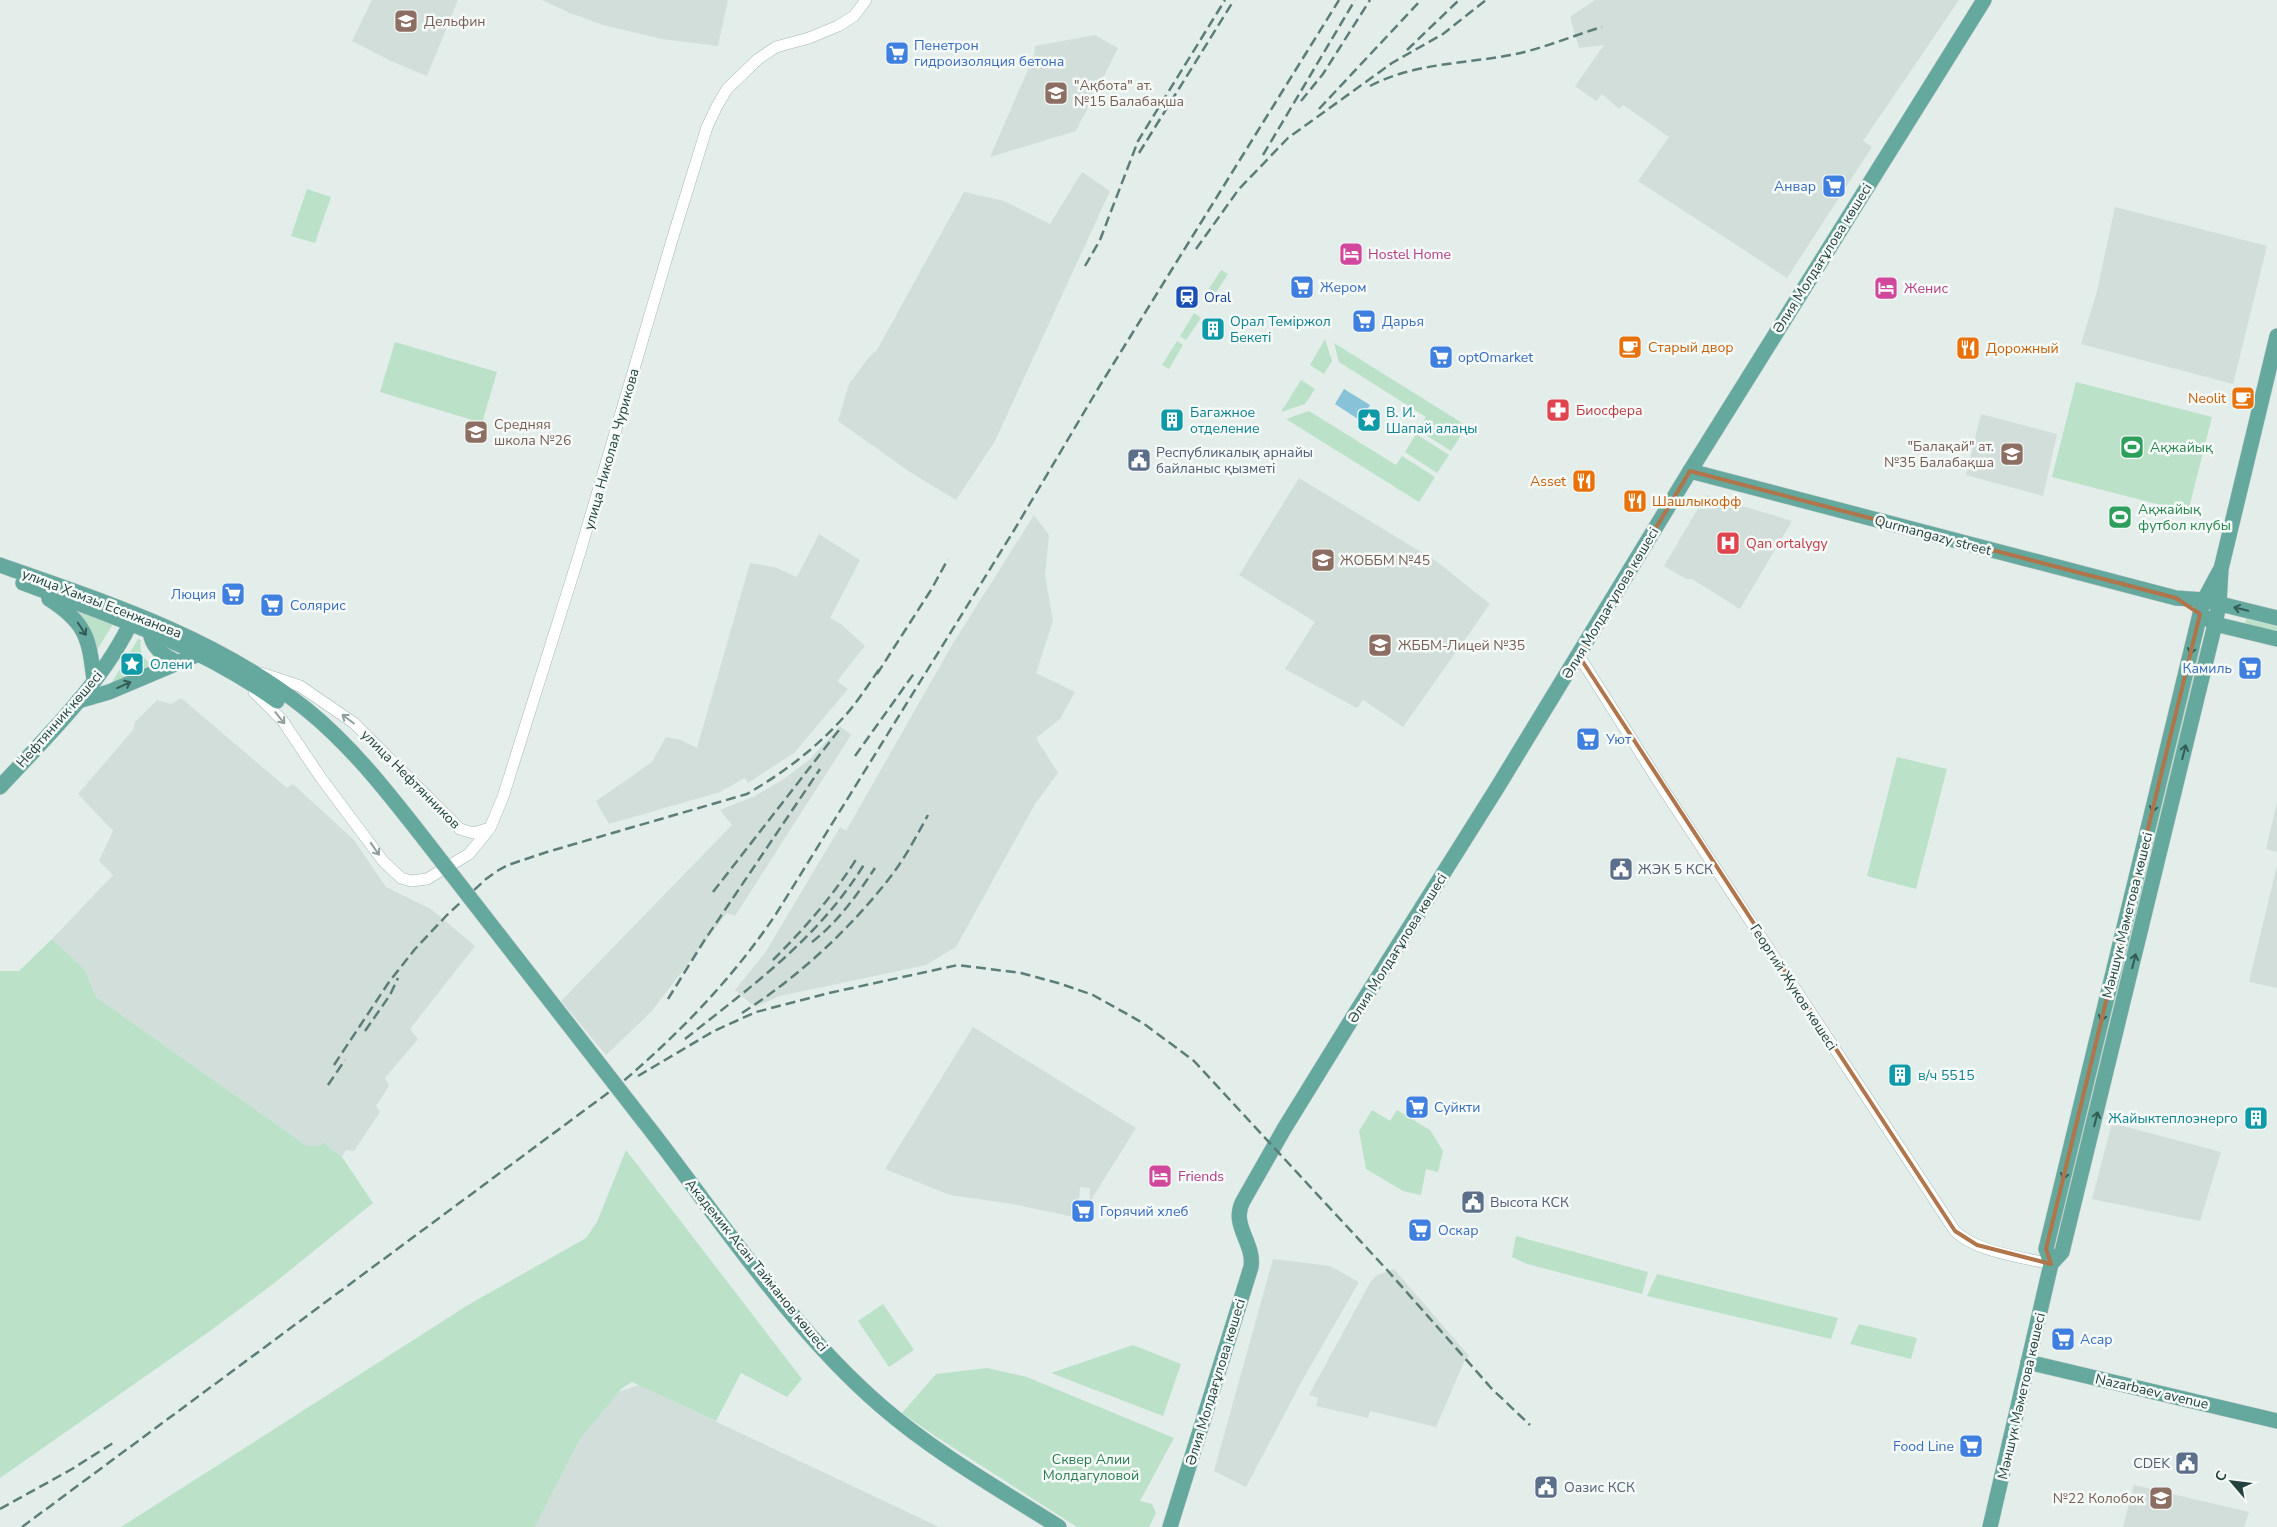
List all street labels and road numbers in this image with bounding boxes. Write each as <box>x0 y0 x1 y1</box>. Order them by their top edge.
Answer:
street label: Әлия Молдағұлова көшесі <box>1768 180 1876 337</box>
street label: улица Николая Чурикова <box>579 366 644 532</box>
street label: Qurmangazy street <box>1872 511 1993 560</box>
street label: Әлия Молдағұлова көшесі <box>1558 524 1663 683</box>
street label: улица Хамзы Есенжанова <box>19 564 184 643</box>
street label: Нефтянник көшесі <box>12 667 107 772</box>
street label: улица Нефтянников <box>357 725 465 833</box>
street label: Мәншүк Мәметова көшесі <box>2098 830 2157 1000</box>
street label: Әлия Молдағұлова көшесі <box>1343 870 1451 1027</box>
street label: Георгий Жуков көшесі <box>1746 920 1842 1054</box>
street label: Академик Асан Тайманов көшесі <box>681 1175 832 1356</box>
street label: Әлия Молдағұлова көшесі <box>1181 1296 1250 1468</box>
street label: Мәншүк Мәметова көшесі <box>1993 1311 2050 1481</box>
street label: Nazarbaev avenue <box>2093 1369 2210 1414</box>

